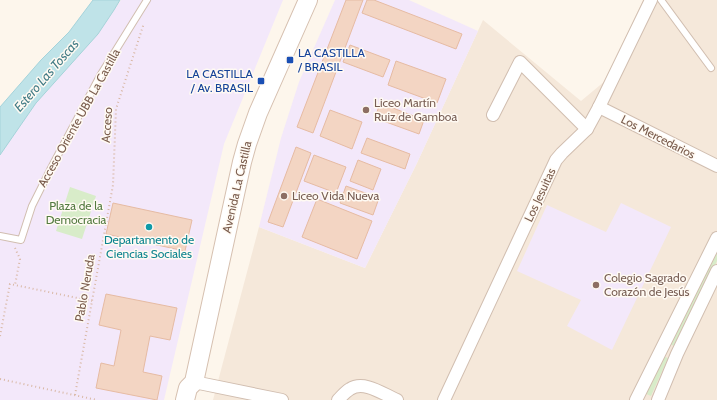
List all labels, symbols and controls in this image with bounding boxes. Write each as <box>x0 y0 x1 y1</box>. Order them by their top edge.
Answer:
water label: Estero Las Toscas <box>10 36 82 114</box>
place label: LA CASTILLA / BRASIL <box>297 45 365 74</box>
street label: Acceso Oriente UBB La Castilla <box>35 46 123 190</box>
marker: LA CASTILLA / BRASIL <box>285 55 295 65</box>
place label: LA CASTILLA / Av. BRASIL <box>186 66 254 95</box>
marker: LA CASTILLA / Av. BRASIL <box>256 76 266 86</box>
place label: Liceo Martín Ruiz de Gamboa <box>374 95 457 124</box>
marker: Liceo Martín Ruiz de Gamboa <box>361 105 371 115</box>
street label: Acceso <box>99 107 115 143</box>
street label: Los Mercedarios <box>619 111 698 162</box>
street label: Avenida La Castilla <box>219 139 254 234</box>
street label: Los Jesuitas <box>521 165 559 224</box>
place label: Liceo Vida Nueva <box>292 188 379 203</box>
marker: Liceo Vida Nueva <box>279 191 289 201</box>
park label: Plaza de la Democracia <box>46 198 107 227</box>
marker: Departamento de Ciencias Sociales <box>144 222 154 232</box>
place label: Departamento de Ciencias Sociales <box>104 232 194 261</box>
street label: Pablo Neruda <box>71 253 98 323</box>
place label: Colegio Sagrado Corazón de Jesús <box>604 270 690 299</box>
marker: Colegio Sagrado Corazón de Jesús <box>591 280 601 290</box>

